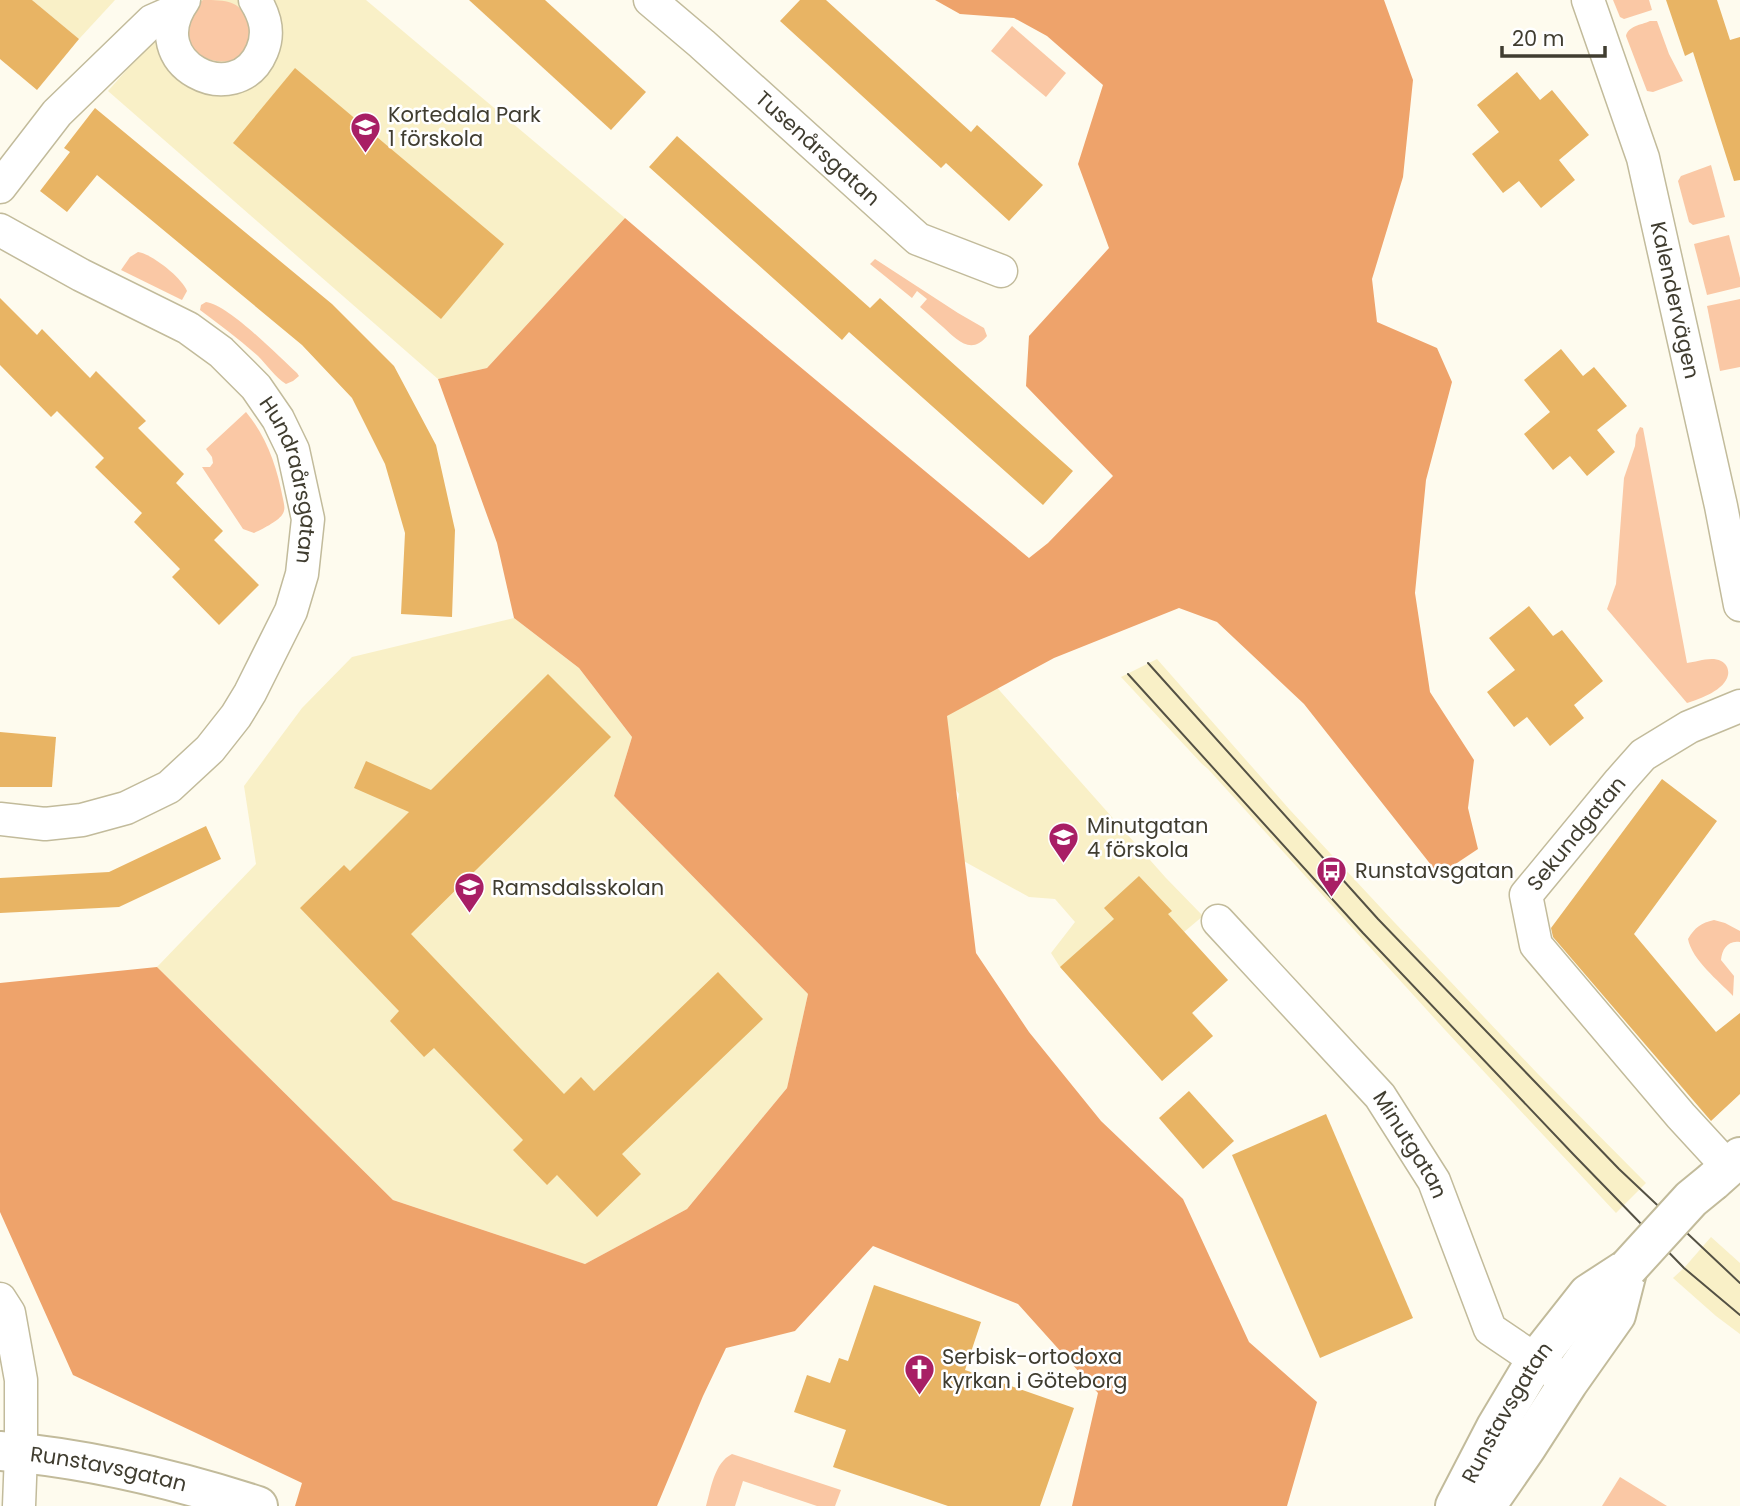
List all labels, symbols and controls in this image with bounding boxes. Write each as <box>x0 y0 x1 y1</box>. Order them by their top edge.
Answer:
scale bar <box>1502 14 1605 58</box>
text: 20 m <box>1512 24 1565 53</box>
street label: Tusenårsgatan <box>749 84 887 212</box>
place label: Kortedala Park 1 förskola <box>388 100 541 153</box>
school or university icon: Kortedala Park 1 förskola <box>348 110 382 154</box>
street label: Kalendervägen <box>1644 219 1707 381</box>
street label: Hundraårsgatan <box>253 390 323 565</box>
street label: Sekundgatan <box>1520 770 1632 897</box>
place label: Minutgatan 4 förskola <box>1087 811 1208 864</box>
school or university icon: Minutgatan 4 förskola <box>1047 821 1081 865</box>
bus stop icon: Runstavsgatan <box>1315 854 1349 898</box>
place label: Runstavsgatan <box>1355 856 1514 885</box>
school or university icon: Ramsdalsskolan <box>452 871 486 915</box>
place label: Ramsdalsskolan <box>492 873 664 902</box>
street label: Minutgatan <box>1366 1085 1454 1202</box>
street label: Runstavsgatan <box>1454 1335 1559 1488</box>
place label: Serbisk-ortodoxa kyrkan i Göteborg <box>942 1342 1127 1395</box>
church icon: Serbisk-ortodoxa kyrkan i Göteborg <box>902 1352 936 1396</box>
street label: Runstavsgatan <box>29 1439 190 1498</box>

